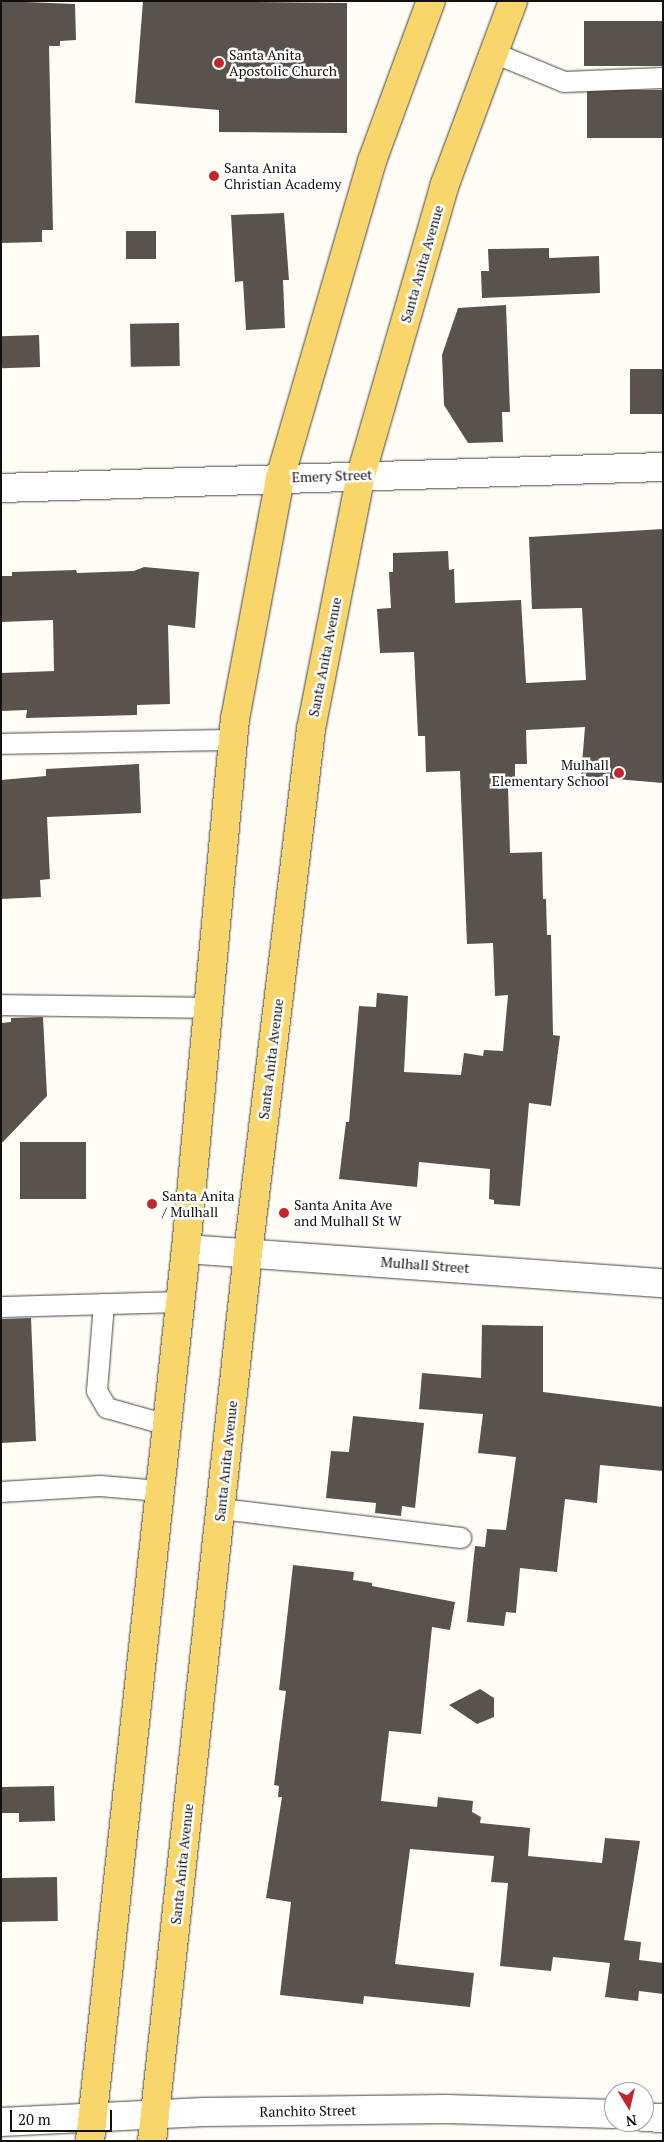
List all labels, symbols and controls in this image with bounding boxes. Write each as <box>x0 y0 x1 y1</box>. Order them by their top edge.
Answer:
place label: Santa Anita Apostolic Church <box>229 47 337 80</box>
marker: Santa Anita Apostolic Church <box>213 57 225 69</box>
place label: Santa Anita Christian Academy <box>224 160 342 192</box>
marker: Santa Anita Christian Academy <box>208 170 220 182</box>
street label: Santa Anita Avenue <box>397 203 447 325</box>
street label: Emery Street <box>291 466 373 486</box>
street label: Santa Anita Avenue <box>305 595 345 719</box>
place label: Mulhall Elementary School <box>492 757 609 790</box>
marker: Mulhall Elementary School <box>613 767 625 779</box>
street label: Santa Anita Avenue <box>255 997 287 1121</box>
place label: Santa Anita / Mulhall <box>162 1188 235 1220</box>
place label: Santa Anita Ave and Mulhall St W <box>294 1197 401 1230</box>
marker: Santa Anita / Mulhall <box>146 1198 158 1210</box>
marker: Santa Anita Ave and Mulhall St W <box>278 1207 290 1219</box>
street label: Mulhall Street <box>380 1254 470 1276</box>
street label: Santa Anita Avenue <box>211 1399 241 1523</box>
street label: Santa Anita Avenue <box>167 1802 197 1926</box>
north arrow <box>604 2082 654 2132</box>
scale bar <box>12 2100 115 2132</box>
street label: Ranchito Street <box>259 2102 357 2120</box>
text: 20 m <box>18 2109 51 2129</box>
text: N <box>625 2111 638 2132</box>

